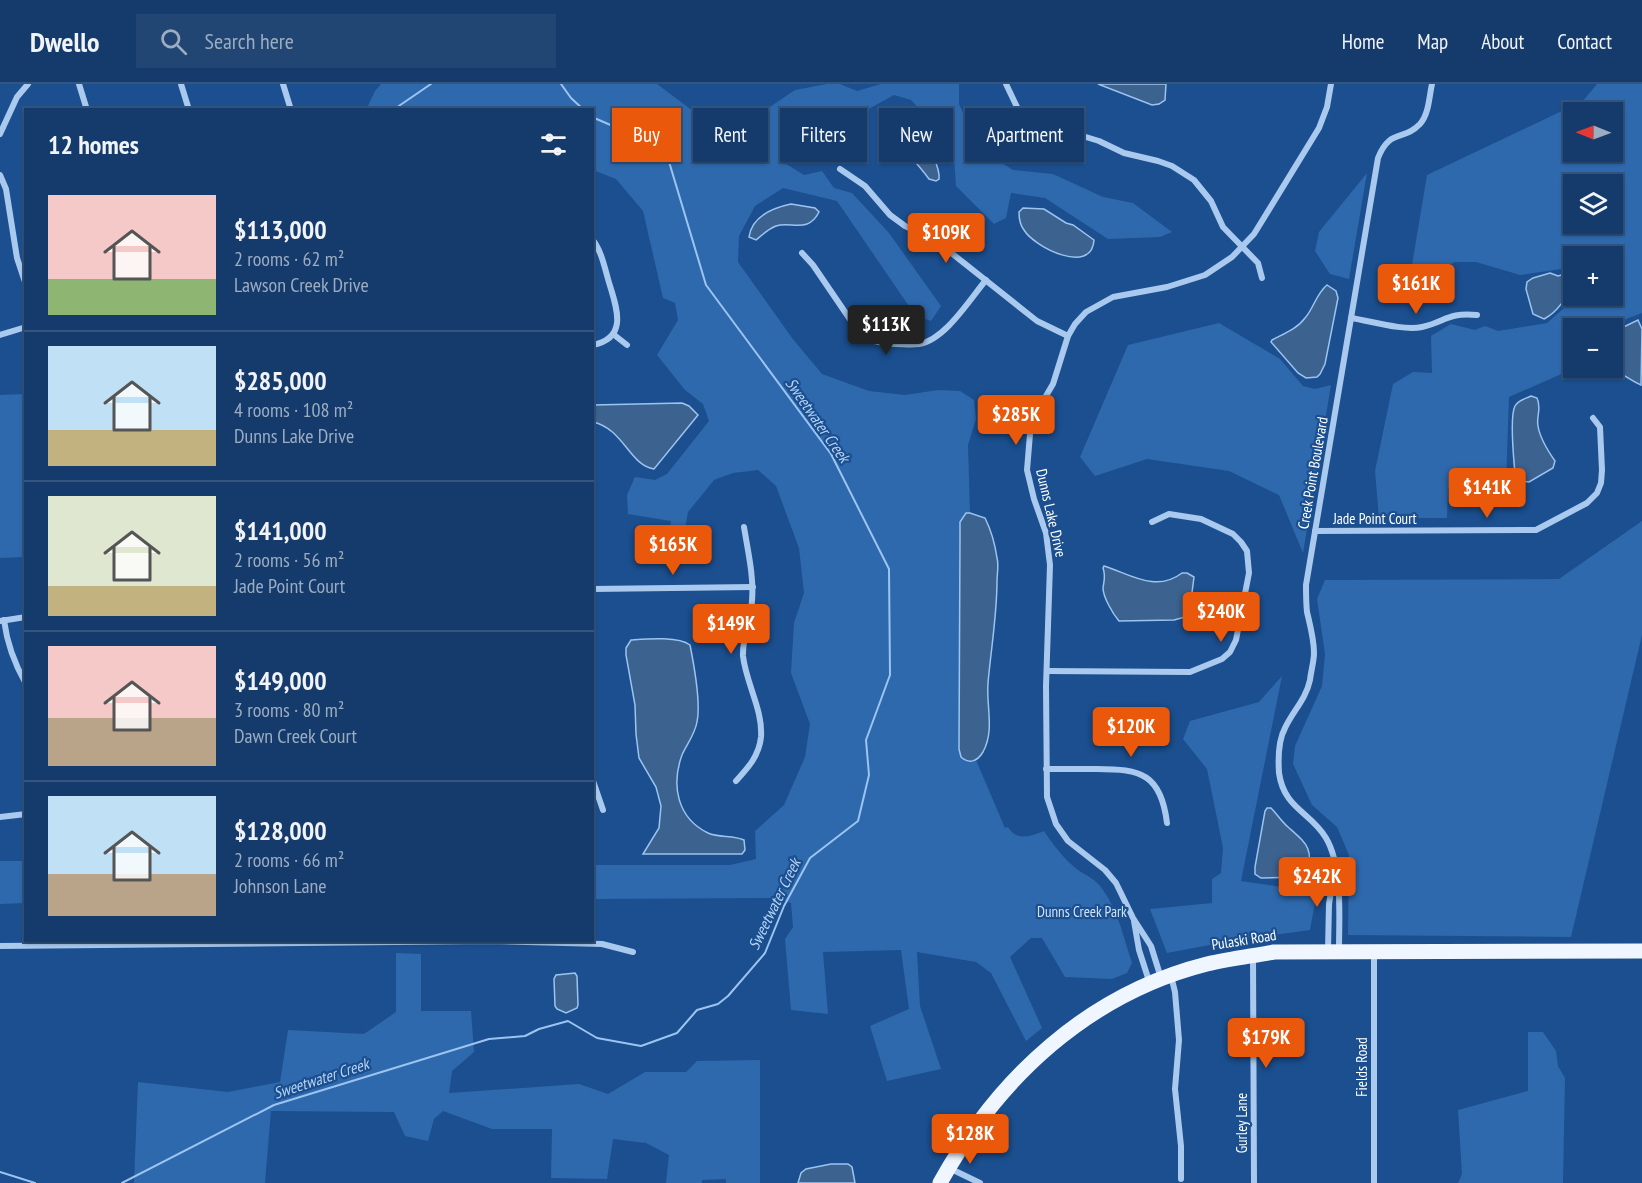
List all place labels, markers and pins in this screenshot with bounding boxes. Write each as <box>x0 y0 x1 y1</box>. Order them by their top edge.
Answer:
pin: $109K <box>904 213 988 264</box>
pin: $161K <box>1374 264 1458 315</box>
pin: $113K <box>844 305 928 356</box>
pin: $285K <box>974 395 1058 446</box>
pin: $141K <box>1445 468 1529 519</box>
pin: $165K <box>631 525 715 576</box>
pin: $240K <box>1179 592 1263 643</box>
pin: $149K <box>689 604 773 655</box>
pin: $120K <box>1089 707 1173 758</box>
pin: $242K <box>1275 857 1359 908</box>
pin: $179K <box>1224 1018 1308 1069</box>
pin: $128K <box>928 1114 1012 1165</box>

